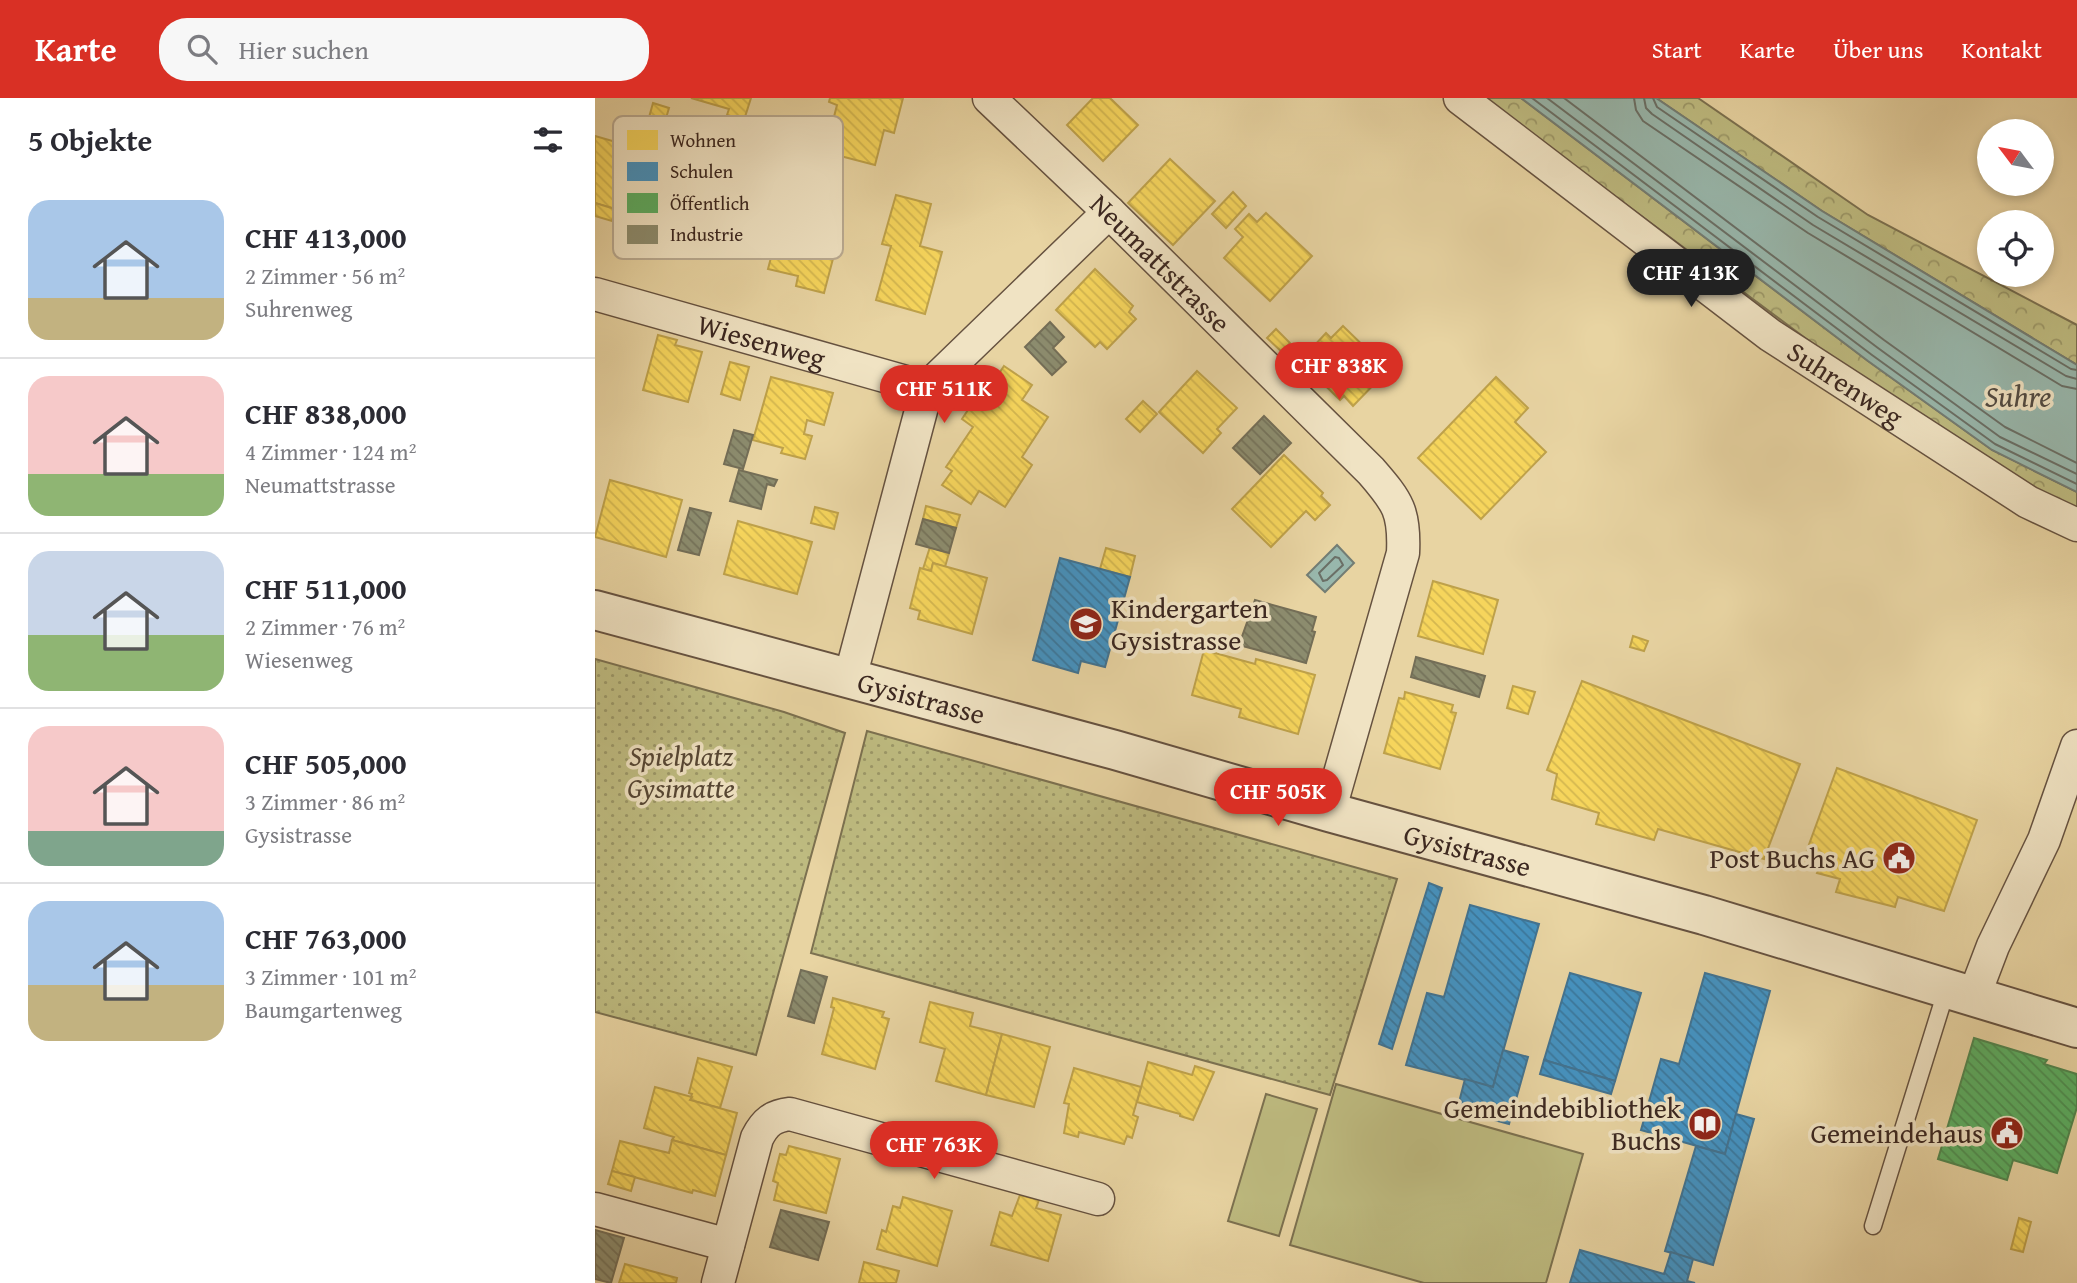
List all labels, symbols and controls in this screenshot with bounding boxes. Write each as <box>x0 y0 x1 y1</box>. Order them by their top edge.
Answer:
search box <box>159 18 649 81</box>
text: Karte <box>35 25 117 73</box>
icon: search <box>183 30 221 68</box>
text: Hier suchen <box>239 30 369 69</box>
text: Start <box>1652 32 1702 67</box>
text: Karte <box>1740 32 1795 67</box>
text: Über uns <box>1833 32 1924 67</box>
text: Kontakt <box>1962 32 2042 67</box>
legend <box>613 116 843 259</box>
text: 5 Objekte <box>28 118 152 162</box>
north arrow <box>1977 119 2055 196</box>
map controls <box>1977 119 2054 287</box>
icon: filters <box>529 121 567 159</box>
text: Wohnen <box>670 126 736 154</box>
text: Schulen <box>670 157 734 185</box>
street label: Neumattstrasse <box>1081 184 1241 342</box>
text: Öffentlich <box>670 189 750 217</box>
button: locate <box>1977 210 2054 287</box>
text: CHF 413,000 <box>245 215 407 259</box>
text: Industrie <box>670 220 743 248</box>
icon: home <box>84 228 168 312</box>
pin: CHF 413K <box>1619 250 1763 309</box>
text: CHF 413K <box>1643 255 1739 288</box>
text: 2 Zimmer · 56 m² <box>245 259 405 292</box>
text: Suhrenweg <box>245 292 353 325</box>
street label: Wiesenweg <box>693 303 830 378</box>
street label: Suhrenweg <box>1780 331 1912 436</box>
pin: CHF 838K <box>1267 342 1411 402</box>
text: CHF 838K <box>1291 348 1387 381</box>
pin: CHF 511K <box>872 366 1016 425</box>
text: CHF 511K <box>896 371 992 404</box>
water label: Suhre <box>1985 374 2051 418</box>
text: CHF 838,000 <box>245 391 407 435</box>
icon: home <box>84 404 168 488</box>
text: 4 Zimmer · 124 m² <box>245 435 416 468</box>
text: Neumattstrasse <box>245 468 396 501</box>
text: CHF 511,000 <box>245 566 407 610</box>
icon: home <box>84 579 168 663</box>
place label: Kindergarten Gysistrasse <box>1111 587 1269 660</box>
school or university icon: Kindergarten Gysistrasse <box>1067 605 1105 643</box>
text: 2 Zimmer · 76 m² <box>245 610 405 643</box>
text: Wiesenweg <box>245 643 353 676</box>
street label: Gysistrasse <box>853 661 990 734</box>
park label: Spielplatz Gysimatte <box>627 735 735 808</box>
text: CHF 505,000 <box>245 741 407 785</box>
icon: home <box>84 754 168 838</box>
pin: CHF 505K <box>1206 768 1350 828</box>
text: CHF 505K <box>1230 774 1326 807</box>
text: 3 Zimmer · 86 m² <box>245 785 405 818</box>
street label: Gysistrasse <box>1399 813 1536 887</box>
text: Gysistrasse <box>245 818 352 851</box>
place label: Post Buchs AG <box>1709 837 1875 878</box>
public building icon: Post Buchs AG <box>1880 839 1918 877</box>
text: CHF 763,000 <box>245 916 407 960</box>
icon: home <box>84 929 168 1013</box>
text: 3 Zimmer · 101 m² <box>245 960 416 993</box>
text: Baumgartenweg <box>245 993 402 1026</box>
place label: Gemeindebibliothek Buchs <box>1444 1087 1682 1160</box>
library icon: Gemeindebibliothek Buchs <box>1686 1105 1724 1143</box>
place label: Gemeindehaus <box>1810 1112 1983 1153</box>
public building icon: Gemeindehaus <box>1988 1114 2026 1152</box>
pin: CHF 763K <box>862 1122 1006 1181</box>
text: CHF 763K <box>886 1127 982 1160</box>

